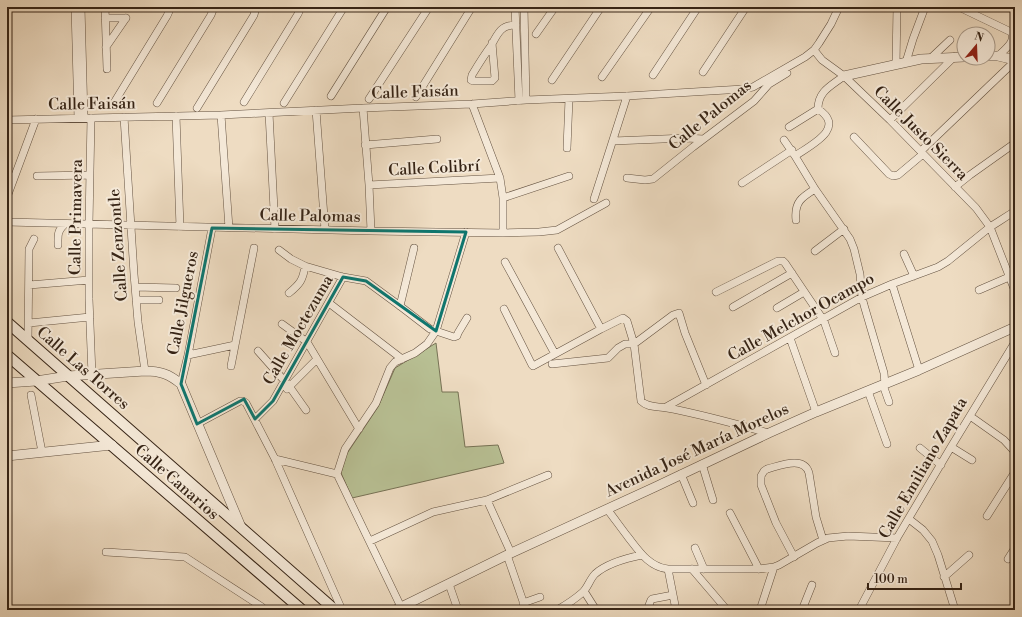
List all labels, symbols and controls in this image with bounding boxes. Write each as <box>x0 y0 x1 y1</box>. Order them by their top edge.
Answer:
north arrow <box>956 26 996 66</box>
text: N <box>973 29 986 46</box>
street label: Calle Palomas <box>664 75 756 155</box>
street label: Calle Faisán <box>371 80 460 104</box>
street label: Calle Justo Sierra <box>870 82 973 185</box>
street label: Calle Faisán <box>48 93 136 115</box>
street label: Calle Colibrí <box>388 156 481 180</box>
street label: Calle Primavera <box>65 158 87 275</box>
street label: Calle Zenzontle <box>104 188 132 302</box>
street label: Calle Palomas <box>259 205 361 227</box>
street label: Calle Jilgueros <box>163 249 203 357</box>
street label: Calle Melchor Ocampo <box>724 268 878 366</box>
street label: Calle Moctezuma <box>258 271 338 389</box>
street label: Calle Las Torres <box>32 322 134 414</box>
street label: Calle Emiliano Zapata <box>874 393 972 542</box>
street label: Avenida José María Morelos <box>601 399 792 502</box>
street label: Calle Canarios <box>131 440 223 524</box>
scale bar <box>868 565 961 591</box>
text: 100 m <box>874 572 908 587</box>

